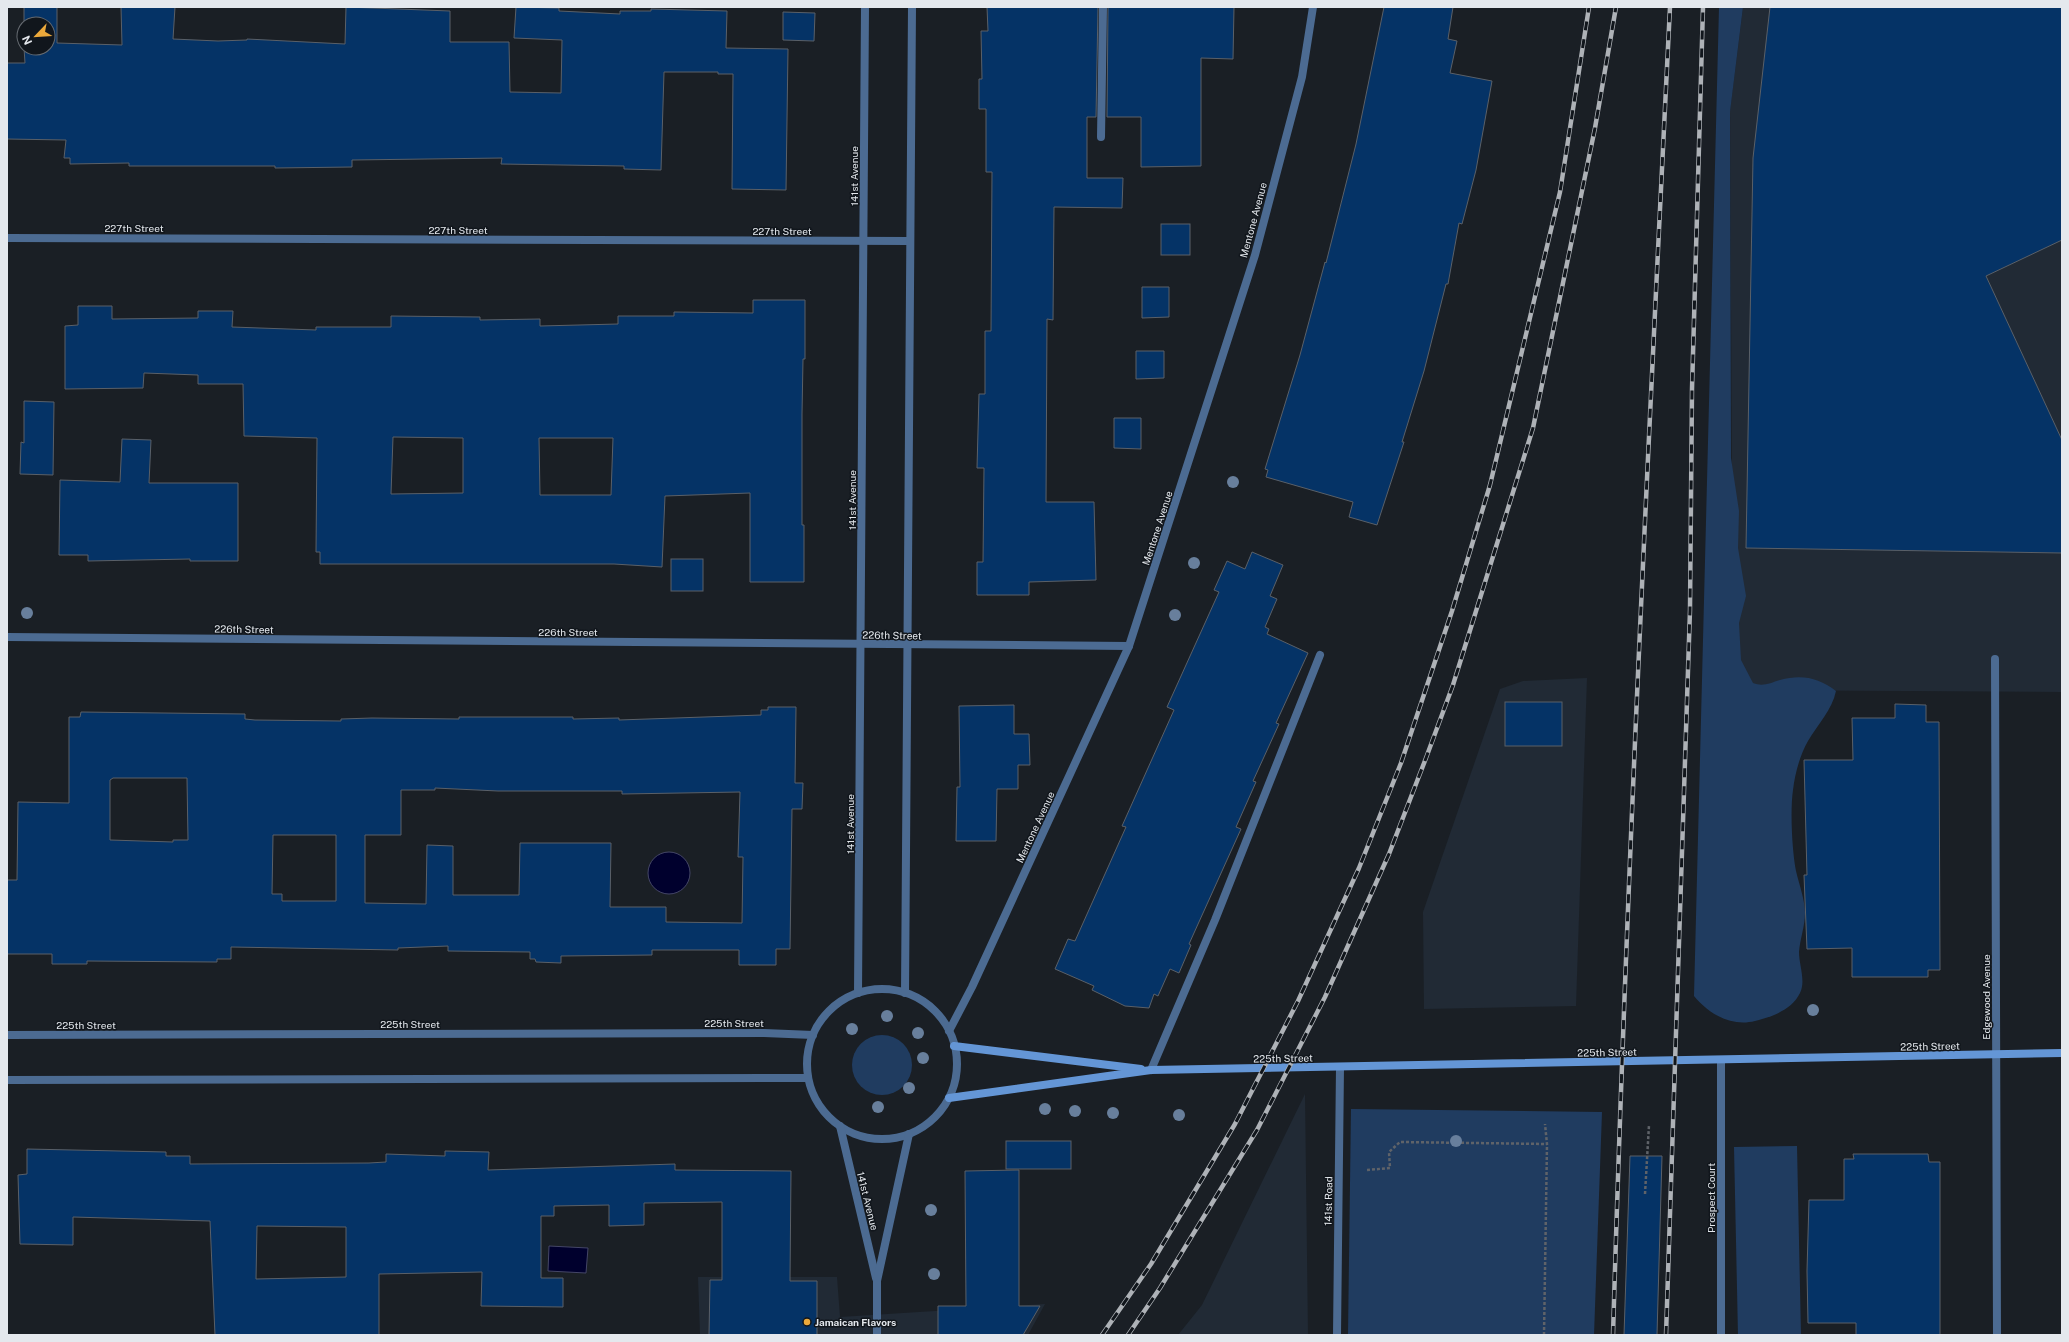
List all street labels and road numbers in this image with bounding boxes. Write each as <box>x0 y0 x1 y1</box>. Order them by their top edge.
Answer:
street label: 141st Avenue <box>848 146 860 206</box>
street label: Mentone Avenue <box>1237 181 1269 259</box>
street label: 227th Street <box>104 222 164 234</box>
street label: 227th Street <box>428 224 488 236</box>
street label: 227th Street <box>752 225 812 237</box>
street label: 141st Avenue <box>846 470 858 530</box>
street label: Mentone Avenue <box>1139 489 1175 567</box>
street label: 226th Street <box>214 622 274 636</box>
street label: 226th Street <box>538 626 598 638</box>
street label: 226th Street <box>862 628 922 642</box>
street label: Mentone Avenue <box>1013 789 1057 865</box>
street label: 141st Avenue <box>844 794 856 854</box>
street label: Edgewood Avenue <box>1980 954 1992 1040</box>
street label: 225th Street <box>704 1017 764 1029</box>
street label: 225th Street <box>380 1018 440 1030</box>
street label: 225th Street <box>56 1019 116 1031</box>
street label: 225th Street <box>1900 1039 1960 1053</box>
street label: 225th Street <box>1577 1045 1637 1059</box>
street label: 225th Street <box>1253 1051 1313 1065</box>
street label: Prospect Court <box>1705 1163 1717 1233</box>
street label: 141st Avenue <box>855 1170 881 1232</box>
street label: 141st Road <box>1322 1176 1334 1226</box>

